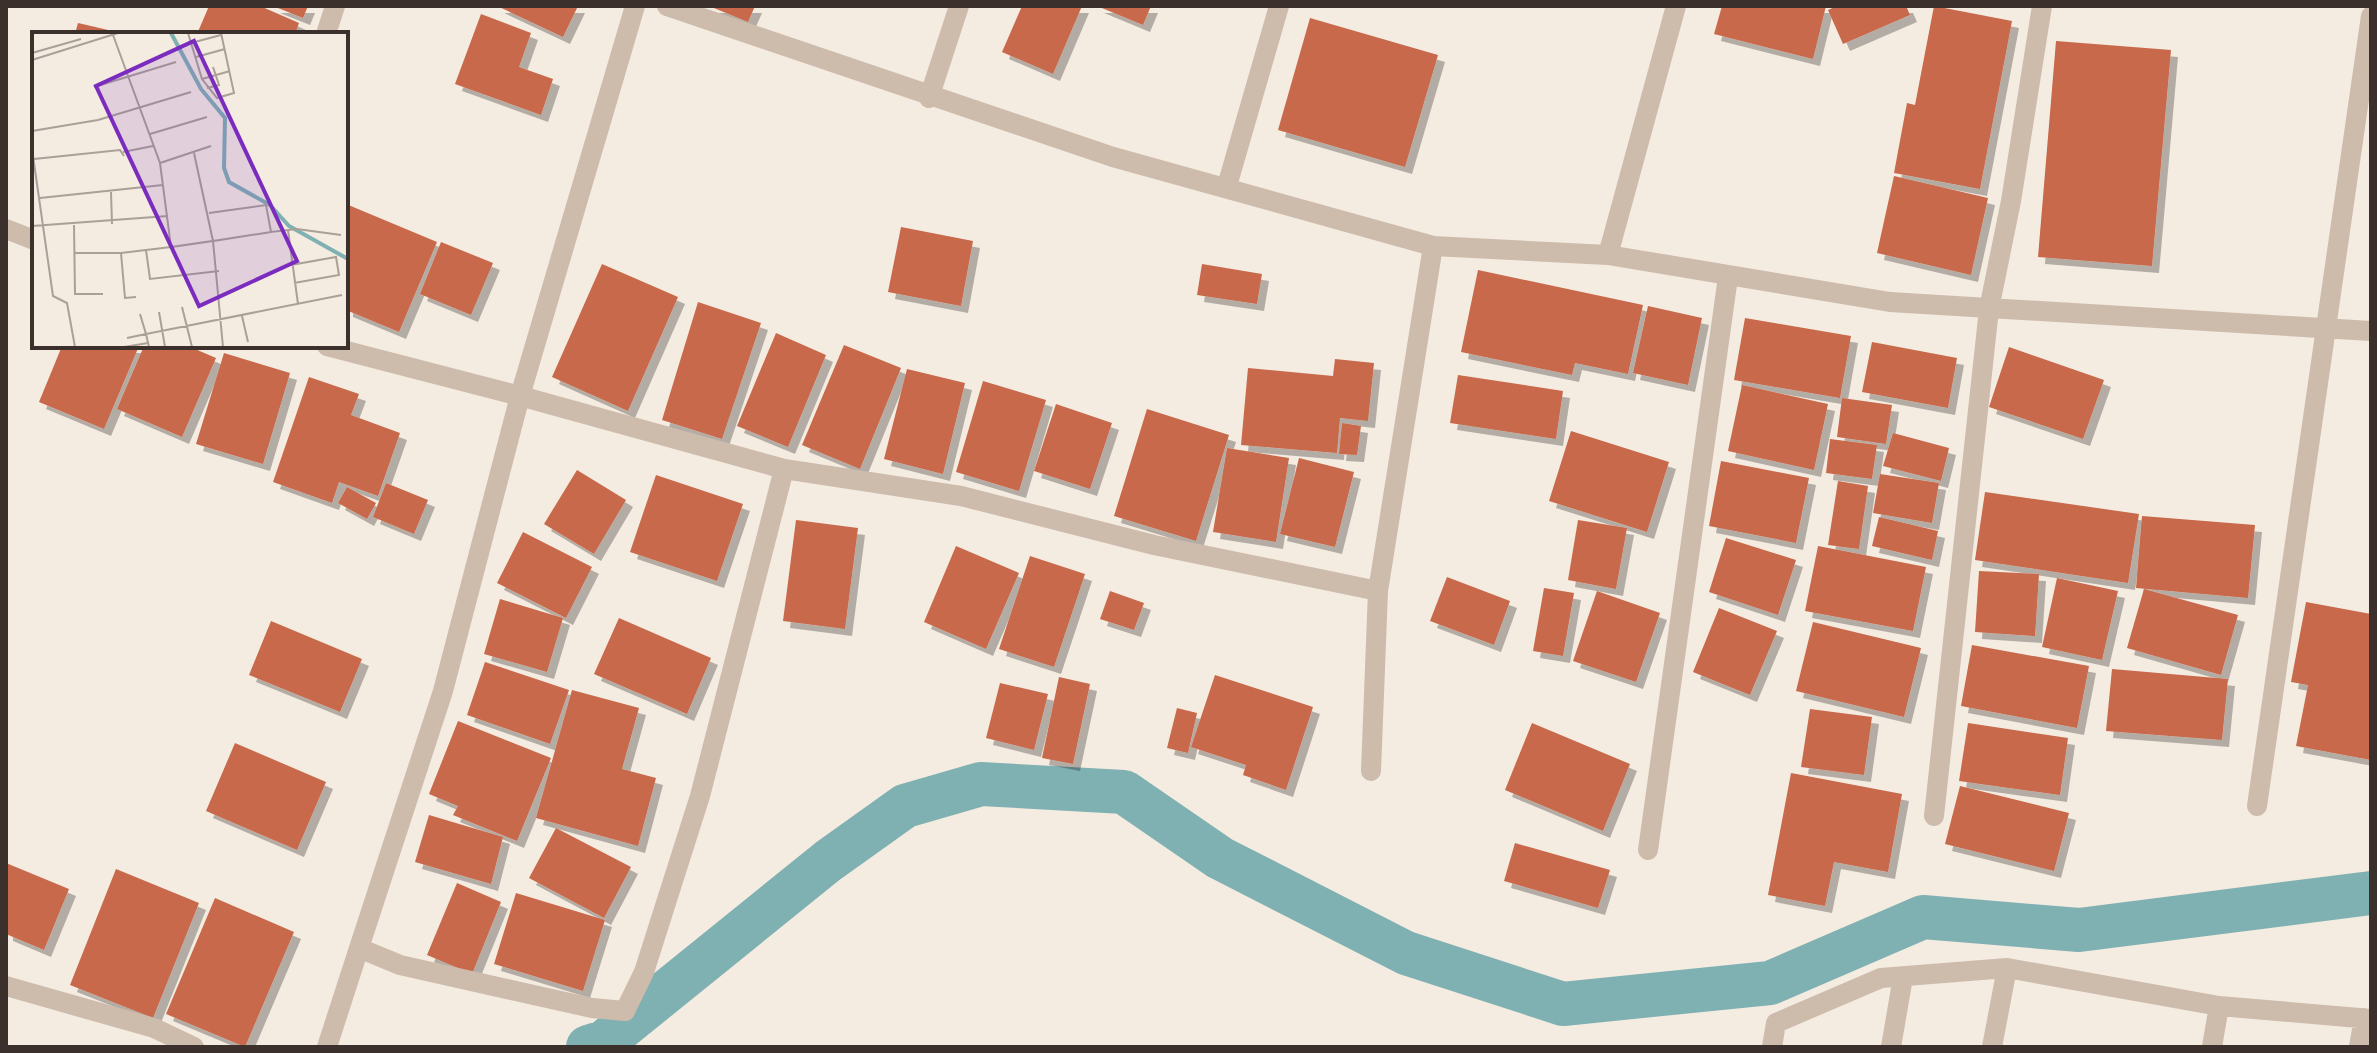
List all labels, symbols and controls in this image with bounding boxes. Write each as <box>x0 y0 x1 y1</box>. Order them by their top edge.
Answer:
inset map <box>32 32 348 348</box>

